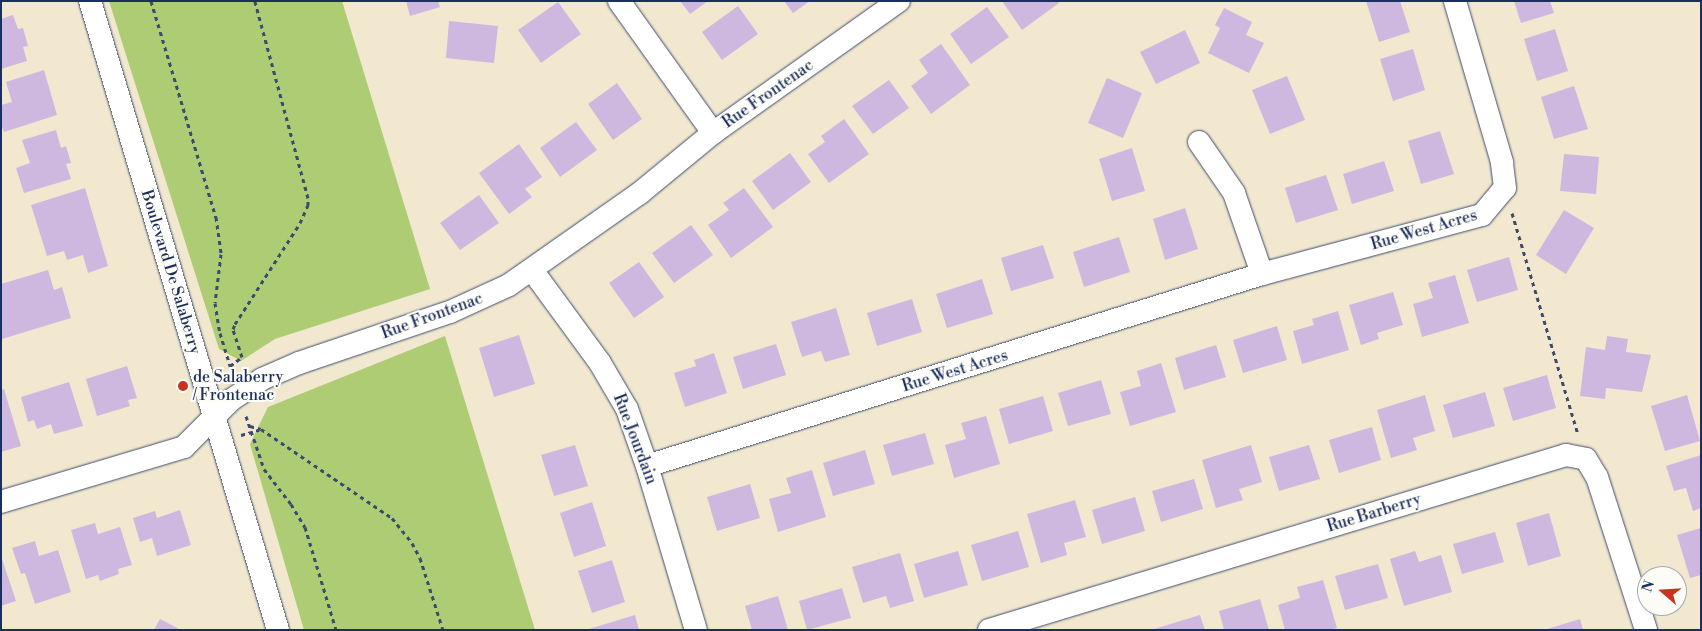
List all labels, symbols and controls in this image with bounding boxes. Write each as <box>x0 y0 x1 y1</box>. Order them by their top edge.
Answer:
street label: Rue Frontenac <box>719 56 817 132</box>
street label: Boulevard De Salaberry <box>137 187 205 357</box>
street label: Rue West Acres <box>1369 206 1479 254</box>
street label: Rue Frontenac <box>379 289 485 343</box>
street label: Rue West Acres <box>900 346 1010 396</box>
place label: de Salaberry / Frontenac <box>193 367 283 405</box>
marker: de Salaberry / Frontenac <box>177 380 189 392</box>
street label: Rue Jourdain <box>609 391 661 487</box>
street label: Rue Barberry <box>1325 490 1423 536</box>
north arrow <box>1637 566 1687 616</box>
text: N <box>1638 578 1659 595</box>

